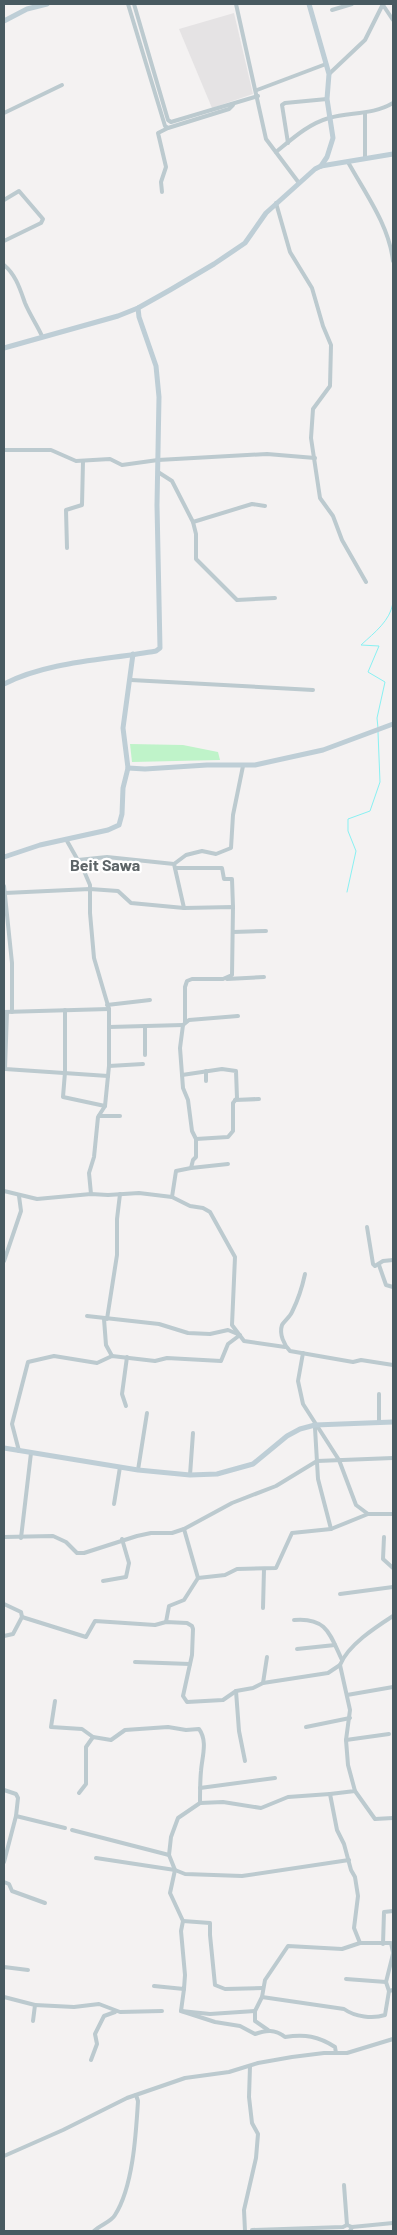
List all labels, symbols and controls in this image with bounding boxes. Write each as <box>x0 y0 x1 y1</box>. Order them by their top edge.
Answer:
district label: Beit Sawa <box>70 855 140 874</box>

